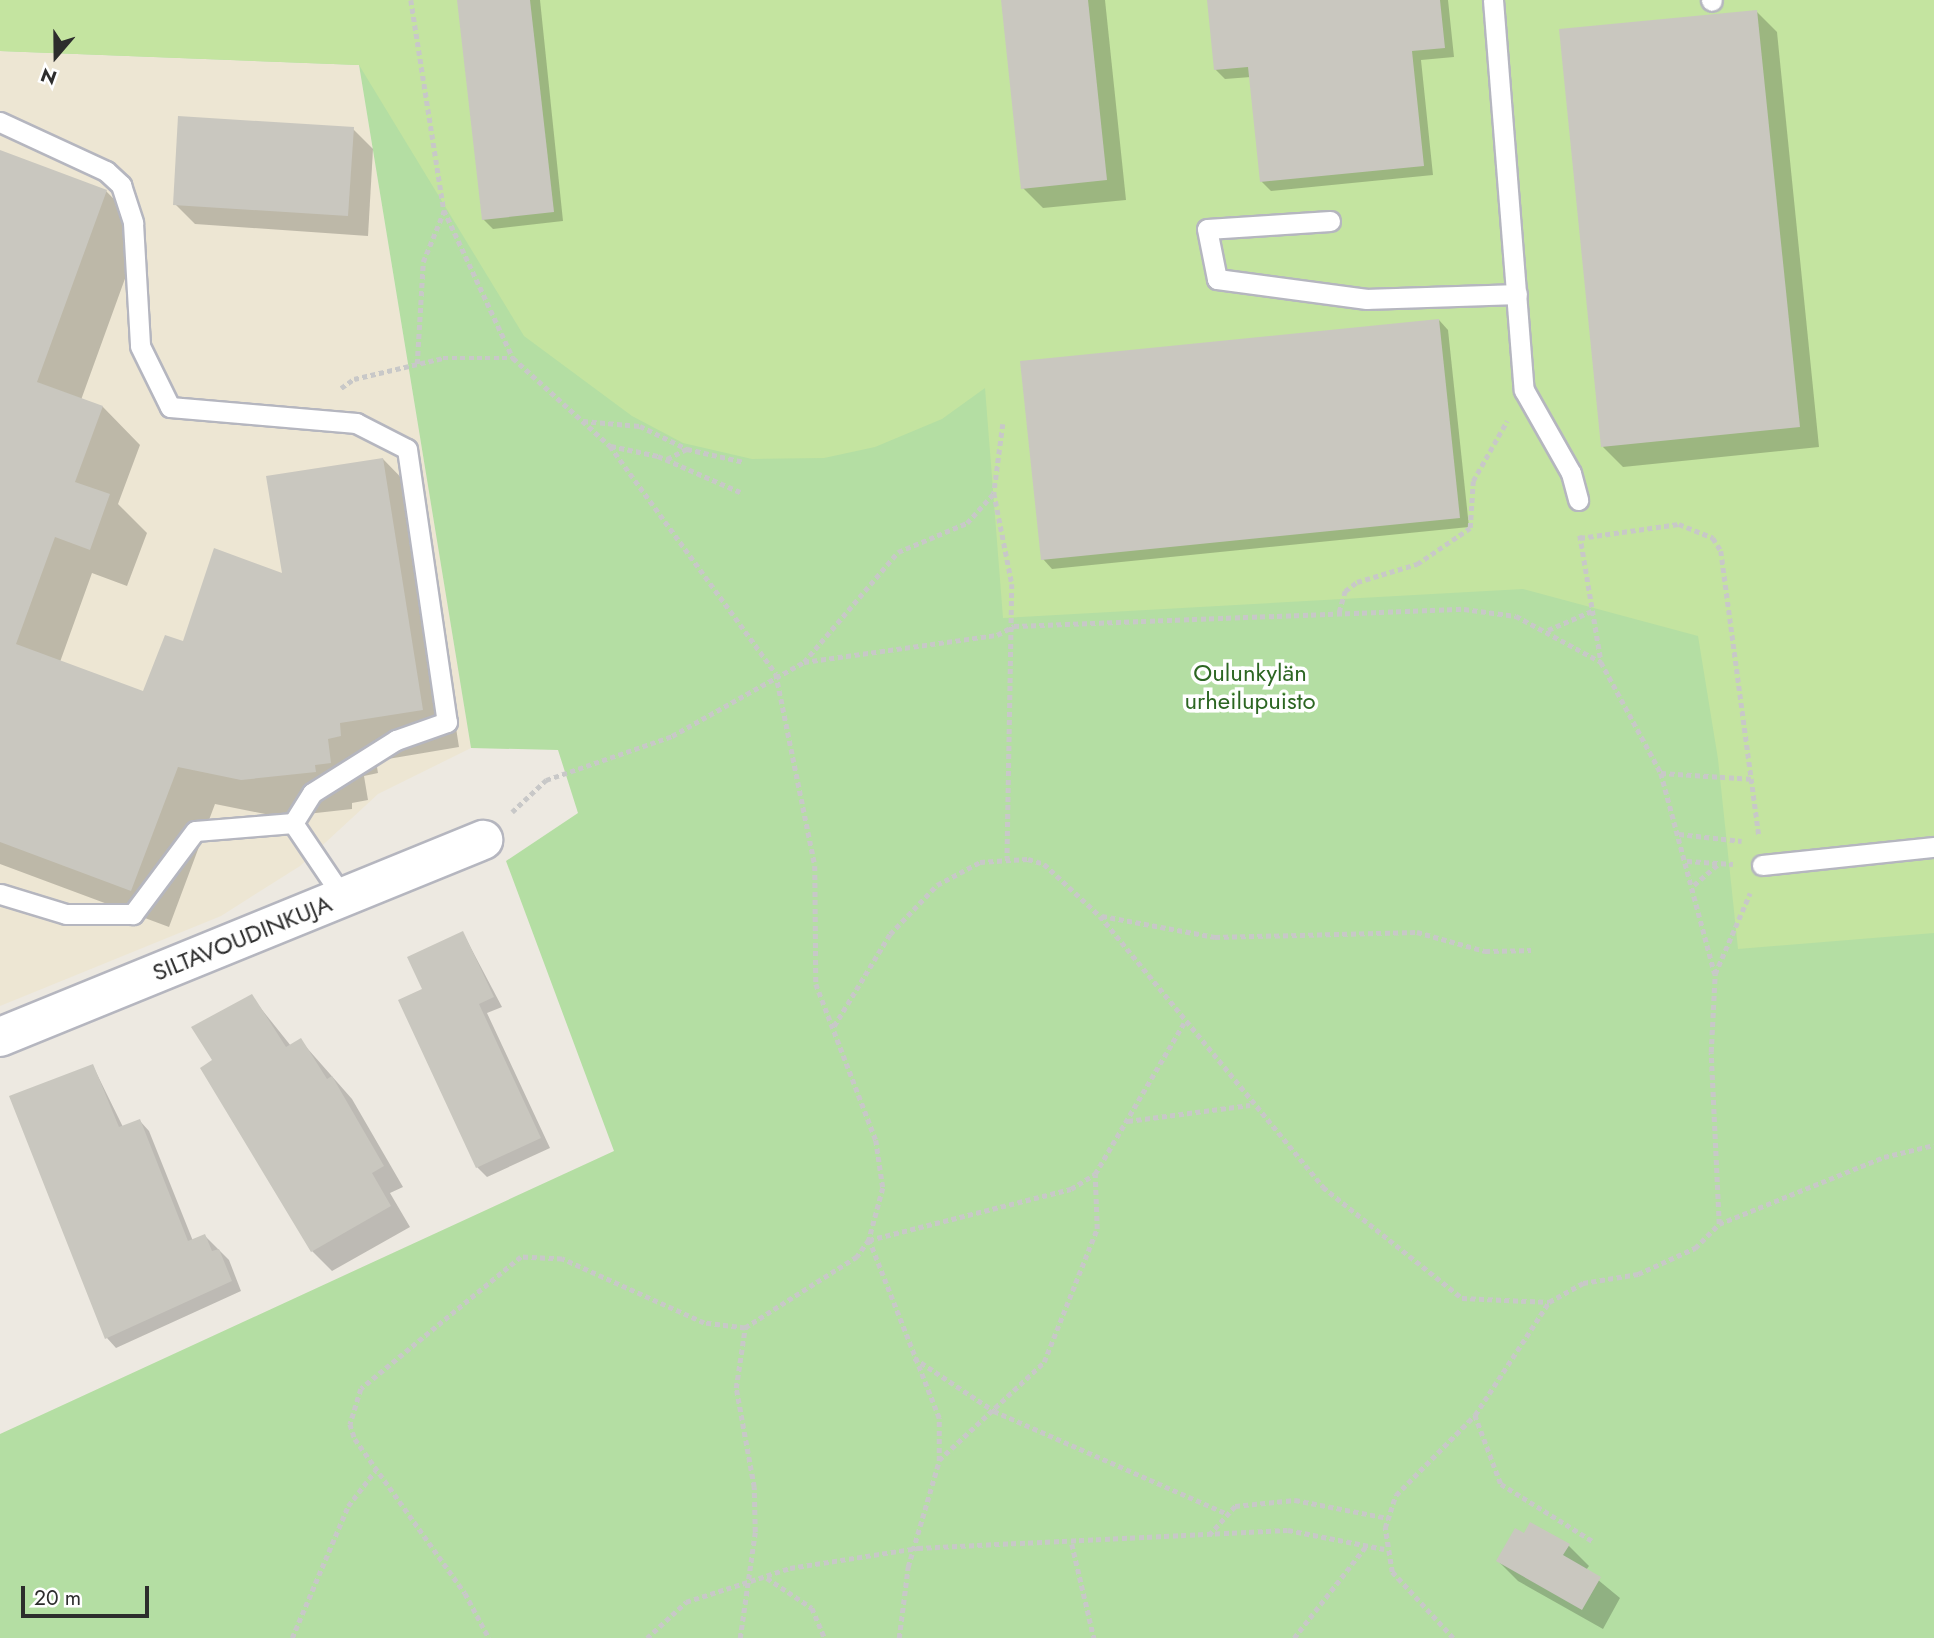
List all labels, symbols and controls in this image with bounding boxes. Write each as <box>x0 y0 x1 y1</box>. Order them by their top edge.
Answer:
north arrow <box>21 21 91 91</box>
text: N <box>37 61 60 91</box>
park label: Oulunkylän urheilupuisto <box>1184 659 1316 715</box>
street label: SILTAVOUDINKUJA <box>148 889 336 987</box>
scale bar <box>24 1572 152 1616</box>
text: 20 m <box>34 1583 81 1613</box>

